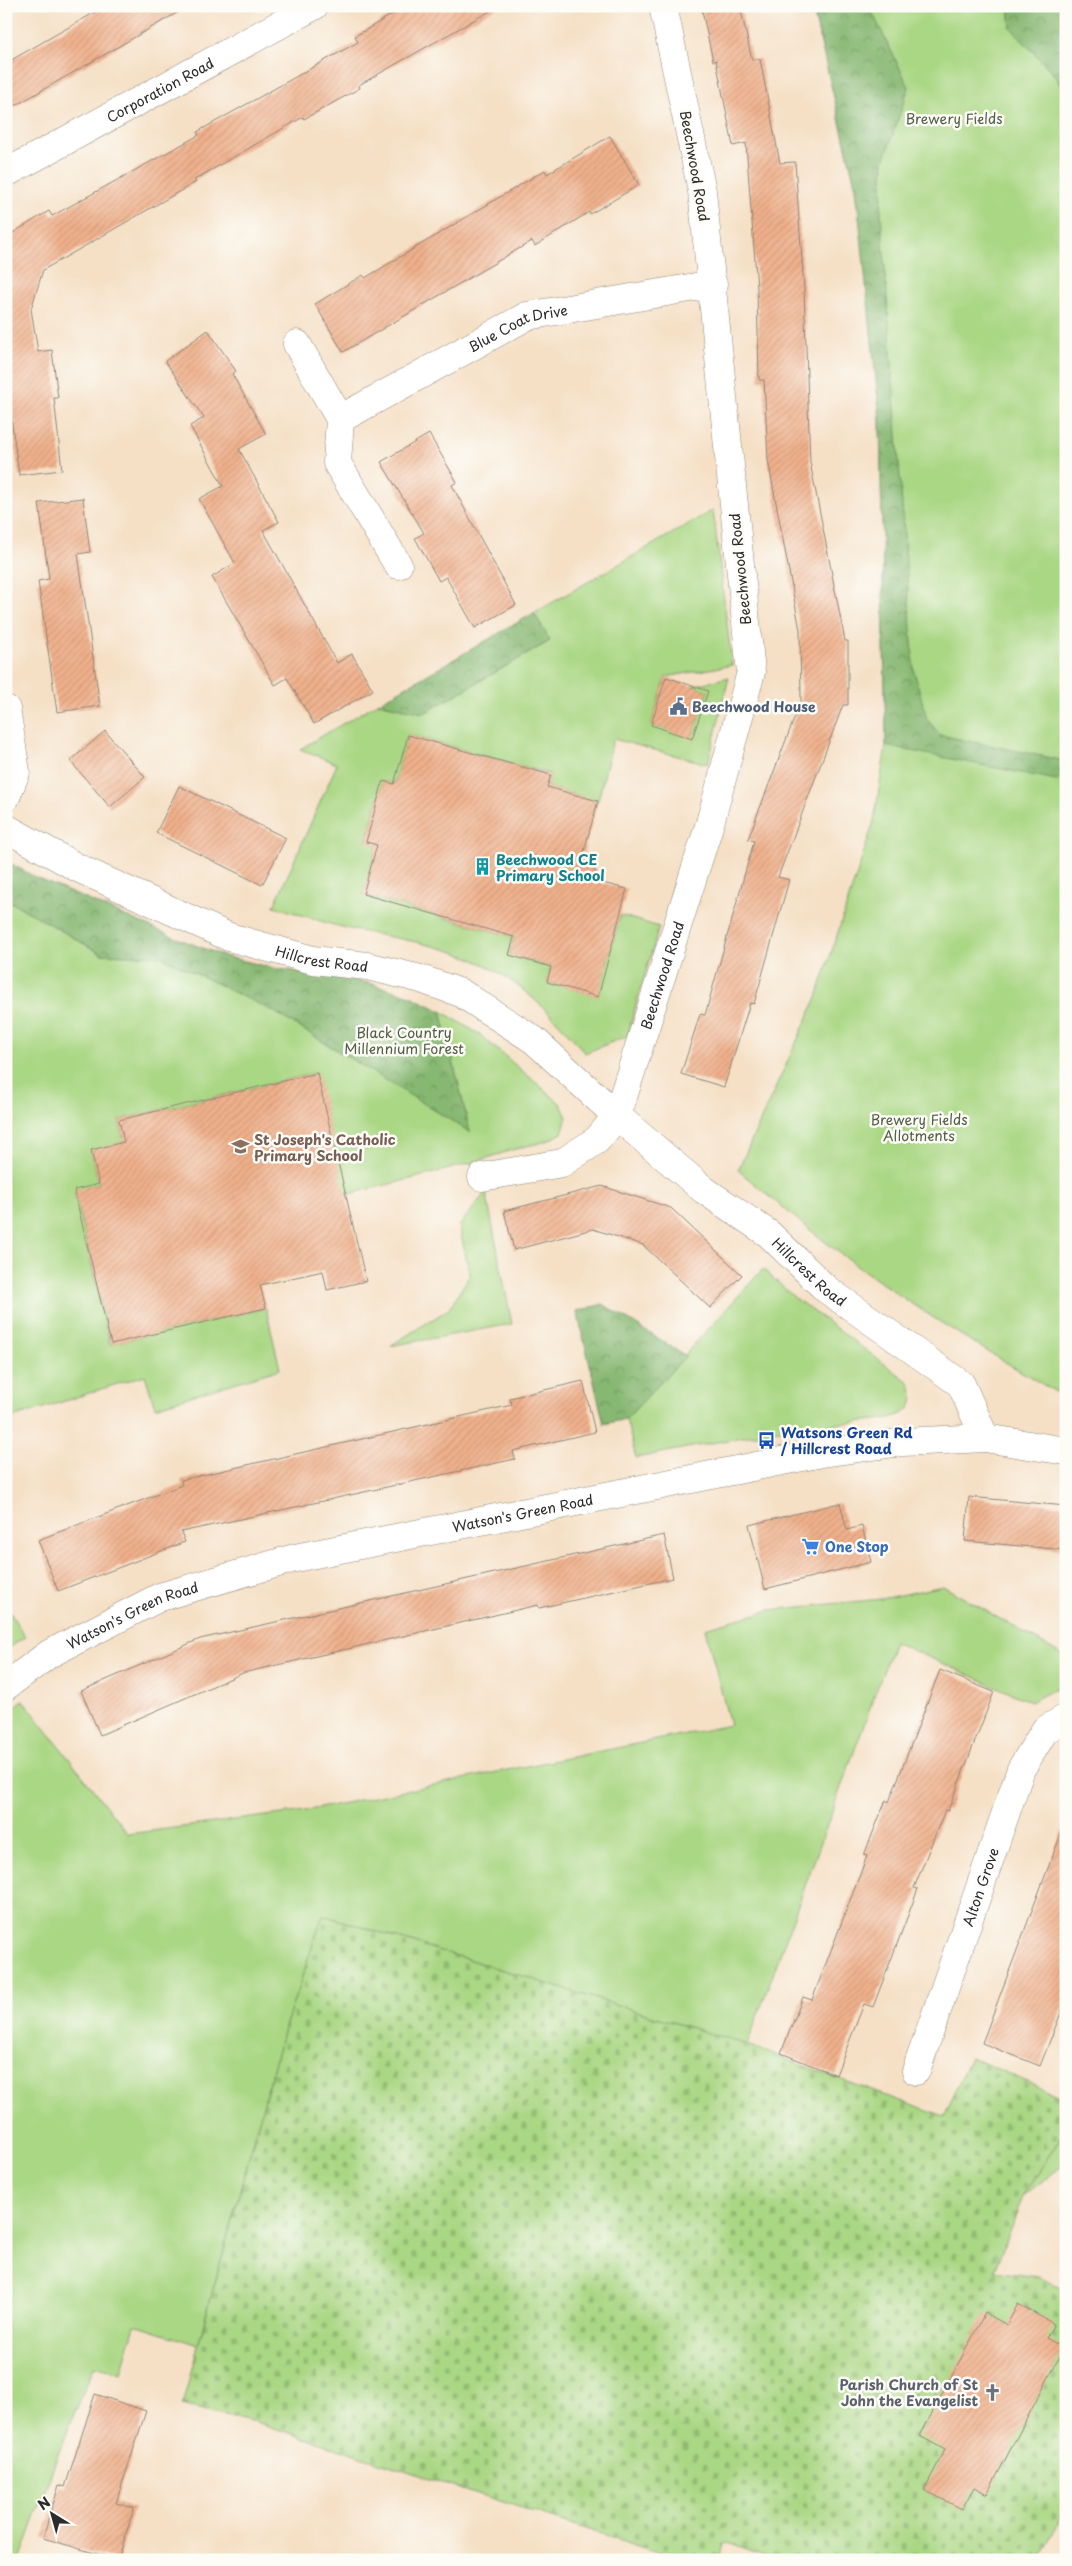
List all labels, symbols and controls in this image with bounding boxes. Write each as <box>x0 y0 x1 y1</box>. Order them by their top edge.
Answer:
street label: Corporation Road <box>102 52 217 127</box>
park label: Brewery Fields <box>905 108 1003 129</box>
street label: Beechwood Road <box>675 109 715 223</box>
street label: Blue Coat Drive <box>464 299 569 357</box>
street label: Beechwood Road <box>724 512 756 626</box>
public building icon: Beechwood House <box>668 696 688 716</box>
place label: Beechwood House <box>692 696 816 717</box>
place label: Beechwood CE Primary School <box>496 849 605 886</box>
building icon: Beechwood CE Primary School <box>472 857 492 877</box>
street label: Beechwood Road <box>635 919 689 1032</box>
street label: Hillcrest Road <box>273 940 369 977</box>
park label: Black Country Millennium Forest <box>344 1022 464 1059</box>
park label: Brewery Fields Allotments <box>870 1109 968 1146</box>
place label: St Joseph's Catholic Primary School <box>254 1129 396 1166</box>
school or university icon: St Joseph's Catholic Primary School <box>230 1137 250 1157</box>
street label: Hillcrest Road <box>768 1232 851 1311</box>
place label: Watsons Green Rd / Hillcrest Road <box>780 1422 913 1459</box>
bus stop icon: Watsons Green Rd / Hillcrest Road <box>757 1430 777 1450</box>
street label: Watson's Green Road <box>450 1488 595 1537</box>
supermarket icon: One Stop <box>801 1536 821 1556</box>
place label: One Stop <box>825 1536 889 1557</box>
street label: Watson's Green Road <box>63 1576 201 1654</box>
street label: Alton Grove <box>957 1845 1003 1929</box>
place label: Parish Church of St John the Evangelist <box>839 2374 978 2411</box>
church icon: Parish Church of St John the Evangelist <box>982 2382 1002 2402</box>
north arrow <box>28 2488 78 2538</box>
text: N <box>33 2491 55 2515</box>

